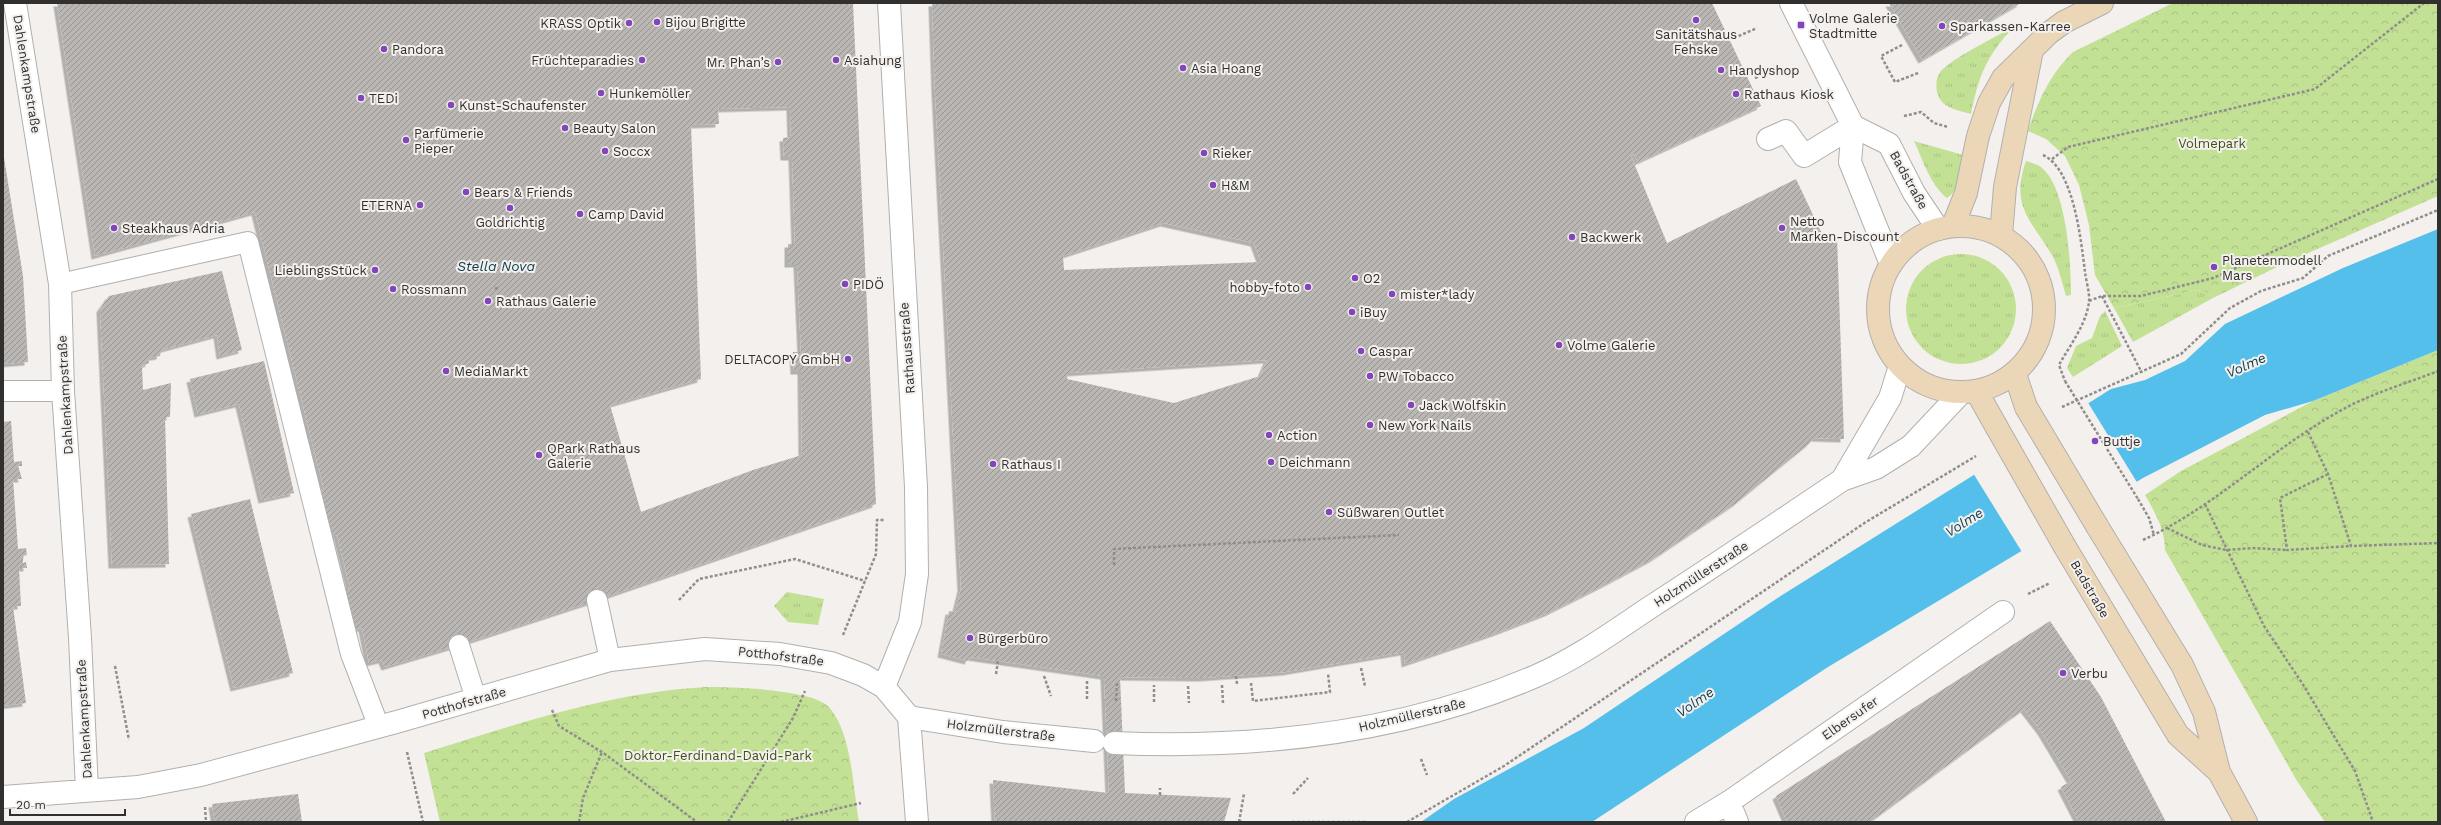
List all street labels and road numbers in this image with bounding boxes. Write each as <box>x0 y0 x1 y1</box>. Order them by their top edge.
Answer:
street label: Dahlenkampstraße <box>10 14 44 134</box>
street label: Badstraße <box>1887 148 1931 212</box>
street label: Rathausstraße <box>896 302 918 394</box>
street label: Dahlenkampstraße <box>54 335 76 455</box>
street label: Holzmüllerstraße <box>1651 538 1751 610</box>
street label: Badstraße <box>2067 557 2113 621</box>
street label: Potthofstraße <box>737 643 825 669</box>
street label: Dahlenkampstraße <box>73 659 95 779</box>
street label: Potthofstraße <box>420 684 508 722</box>
street label: Elbersufer <box>1819 693 1881 743</box>
street label: Holzmüllerstraße <box>1357 695 1467 735</box>
street label: Holzmüllerstraße <box>946 716 1056 744</box>

